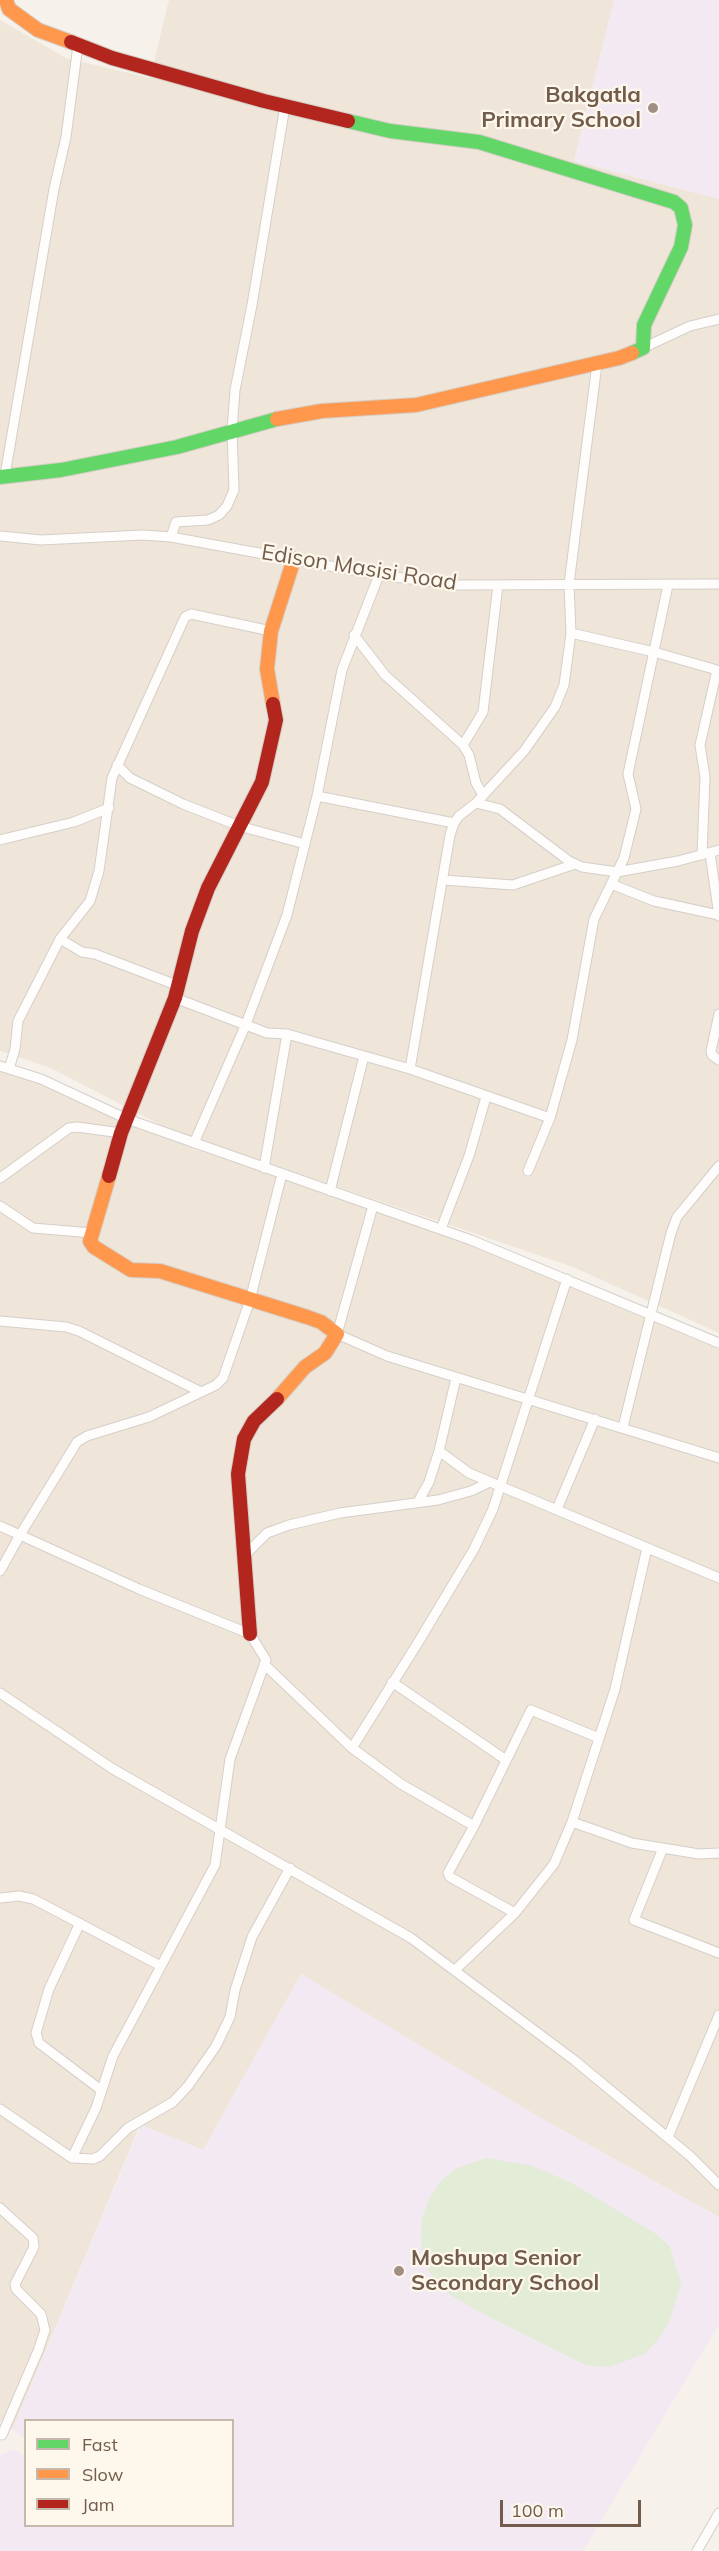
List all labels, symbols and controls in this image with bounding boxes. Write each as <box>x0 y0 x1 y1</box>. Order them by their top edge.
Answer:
place label: Bakgatla Primary School <box>481 82 641 134</box>
marker: Bakgatla Primary School <box>646 101 660 115</box>
street label: Edison Masisi Road <box>259 540 459 596</box>
place label: Moshupa Senior Secondary School <box>411 2245 599 2296</box>
marker: Moshupa Senior Secondary School <box>392 2264 406 2278</box>
legend <box>24 2419 234 2527</box>
text: Fast <box>82 2433 118 2456</box>
text: Slow <box>82 2463 123 2486</box>
scale bar <box>503 2488 644 2526</box>
text: Jam <box>82 2493 115 2516</box>
text: 100 m <box>511 2499 564 2522</box>

